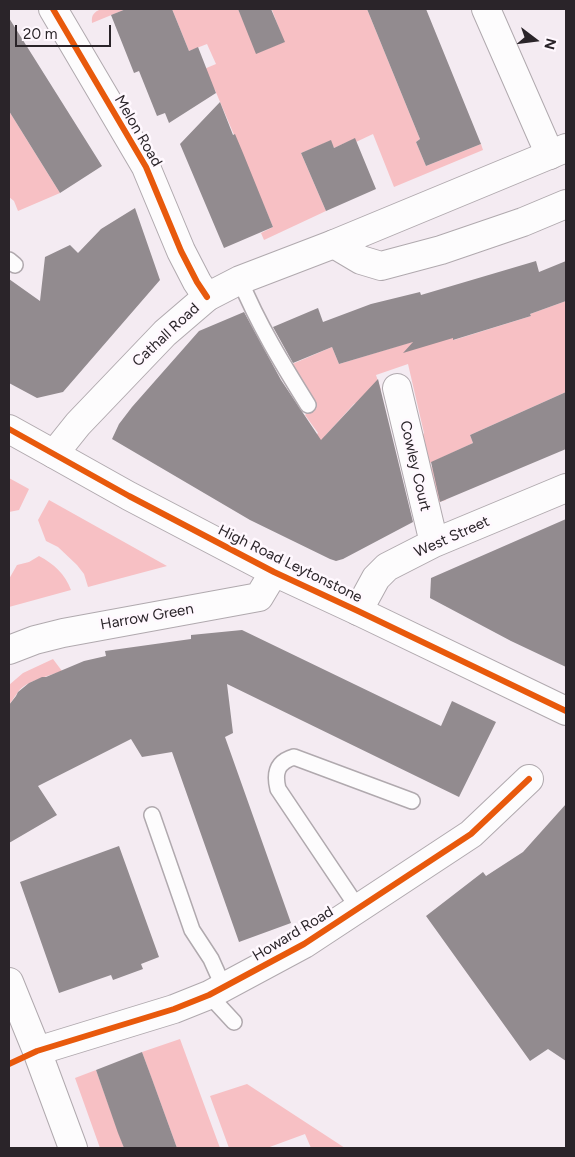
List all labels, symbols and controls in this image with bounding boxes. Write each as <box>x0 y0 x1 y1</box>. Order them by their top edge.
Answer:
scale bar <box>18 15 114 47</box>
north arrow <box>510 15 560 65</box>
text: 20 m <box>23 25 57 43</box>
text: N <box>540 37 560 51</box>
street label: Melon Road <box>110 92 166 170</box>
street label: Cathall Road <box>129 299 203 371</box>
street label: Cowley Court <box>396 419 434 513</box>
street label: West Street <box>412 512 492 562</box>
street label: High Road Leytonstone <box>215 521 365 607</box>
street label: Harrow Green <box>99 600 195 634</box>
street label: Howard Road <box>249 903 337 965</box>

